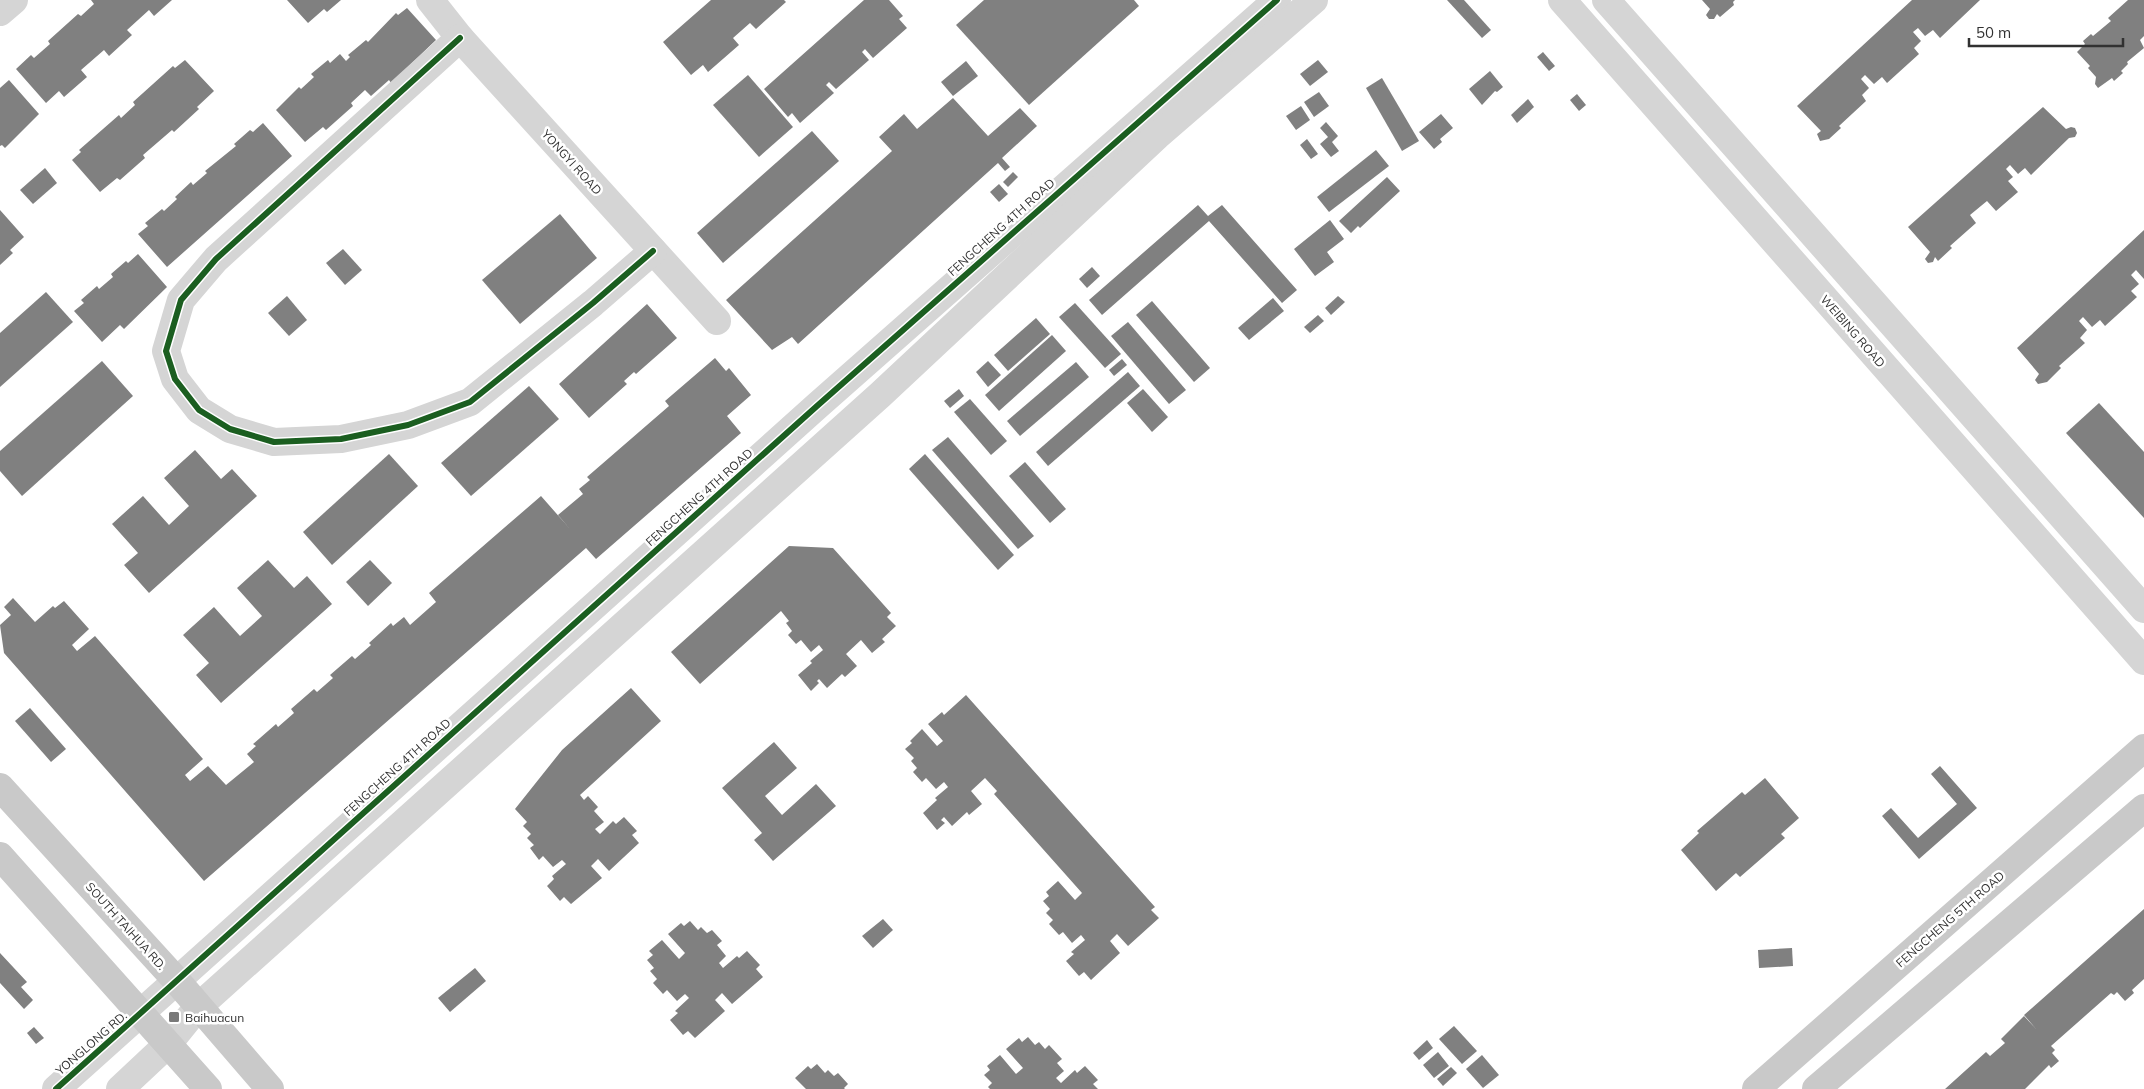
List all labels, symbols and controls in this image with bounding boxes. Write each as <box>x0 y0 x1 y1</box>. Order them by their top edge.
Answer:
scale bar <box>1969 15 2123 47</box>
text: 50 m <box>1976 23 2011 42</box>
street label: YONGYI ROAD <box>538 126 605 198</box>
street label: FENGCHENG 4TH ROAD <box>944 175 1058 279</box>
street label: WEIBING ROAD <box>1818 292 1888 370</box>
street label: FENGCHENG 4TH ROAD <box>642 445 756 549</box>
street label: FENGCHENG 4TH ROAD <box>340 715 454 819</box>
street label: FENGCHENG 5TH ROAD <box>1893 868 2007 970</box>
street label: SOUTH TAIHUA RD. <box>83 879 169 973</box>
street label: YONGLONG RD. <box>52 1008 130 1079</box>
marker: Baihuacun <box>167 1010 181 1024</box>
place label: Baihuacun <box>185 1010 244 1025</box>

